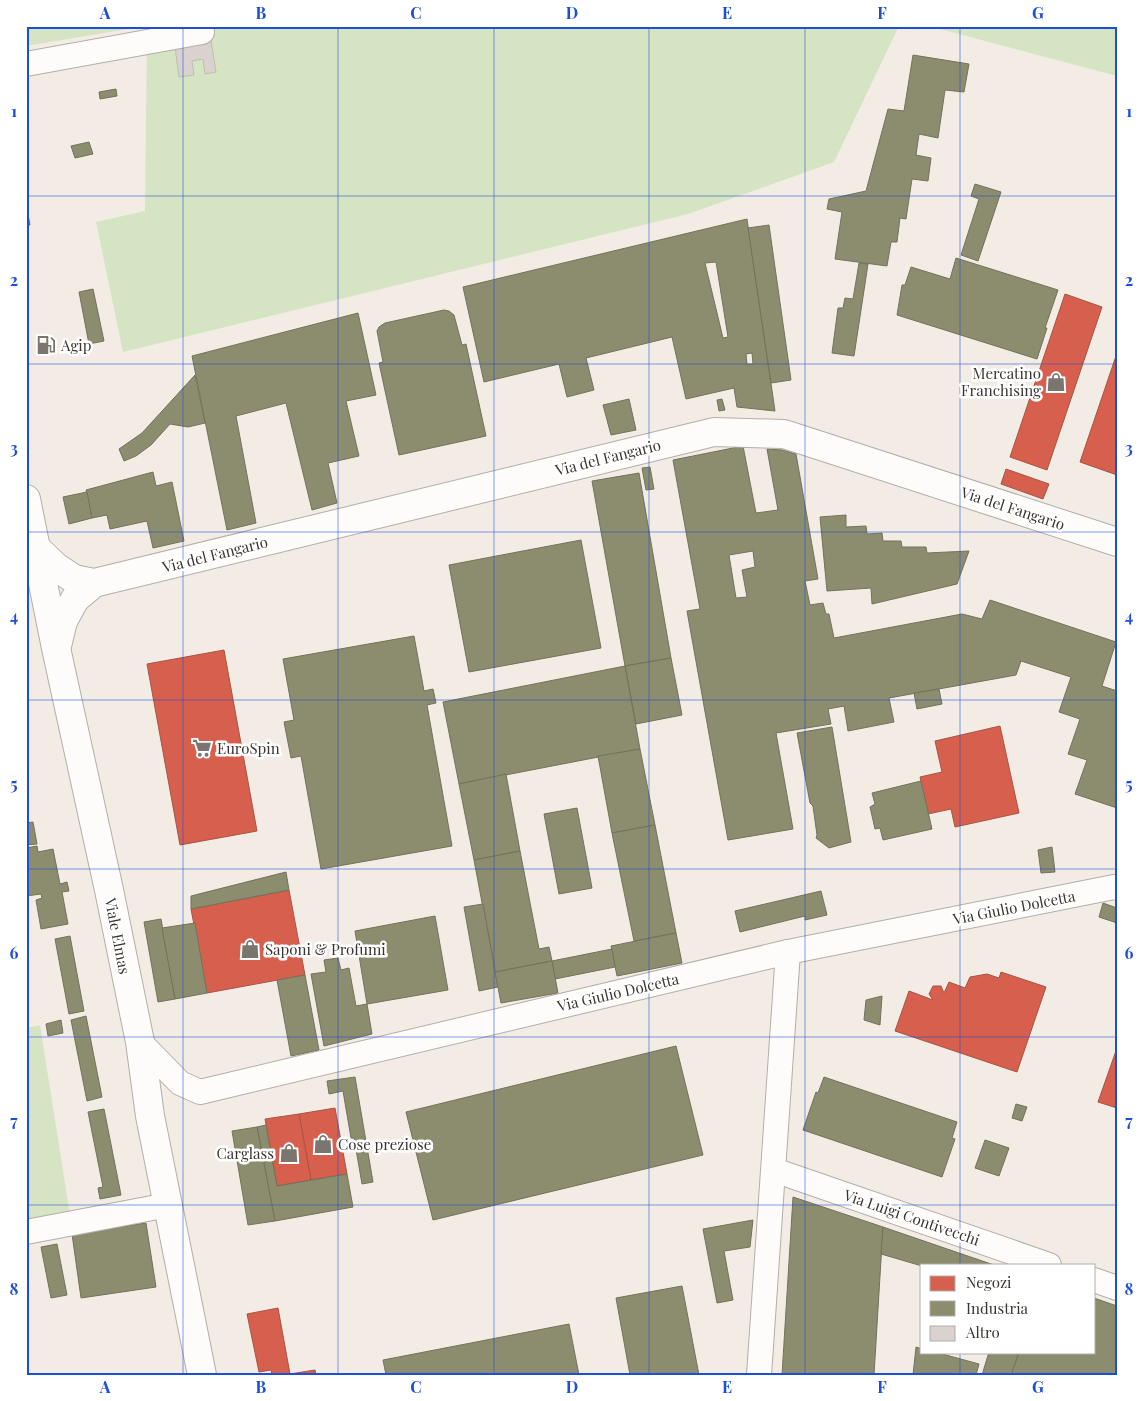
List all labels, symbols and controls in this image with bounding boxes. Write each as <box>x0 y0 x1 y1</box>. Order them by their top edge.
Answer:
text: A <box>99 2 111 23</box>
text: B <box>256 2 267 23</box>
text: C <box>410 2 422 23</box>
text: D <box>566 2 578 23</box>
text: E <box>722 2 732 23</box>
text: F <box>877 2 887 23</box>
text: G <box>1032 2 1044 23</box>
text: 1 <box>11 100 17 121</box>
text: 1 <box>1126 100 1132 121</box>
text: 2 <box>10 269 18 290</box>
text: 2 <box>1125 269 1133 290</box>
fuel station icon: Agip <box>35 334 57 356</box>
place label: Agip <box>60 335 92 355</box>
place label: Mercatino Franchising <box>961 363 1041 400</box>
shop icon: Mercatino Franchising <box>1045 371 1067 393</box>
street label: Via del Fangario <box>552 434 663 480</box>
text: 3 <box>10 437 18 458</box>
text: 3 <box>1125 437 1133 458</box>
street label: Via del Fangario <box>958 482 1067 534</box>
street label: Via del Fangario <box>159 531 270 577</box>
text: 4 <box>10 605 18 626</box>
text: 4 <box>1125 605 1133 626</box>
supermarket icon: EuroSpin <box>191 737 213 759</box>
place label: EuroSpin <box>217 738 280 758</box>
text: 5 <box>10 773 18 794</box>
text: 5 <box>1125 773 1133 794</box>
street label: Via Giulio Dolcetta <box>950 885 1077 929</box>
street label: Viale Elmas <box>101 895 135 976</box>
shop icon: Saponi & Profumi <box>239 938 261 960</box>
place label: Saponi & Profumi <box>265 939 386 959</box>
text: 6 <box>10 942 19 963</box>
text: 6 <box>1125 942 1134 963</box>
street label: Via Giulio Dolcetta <box>554 968 681 1016</box>
text: 7 <box>10 1110 18 1131</box>
text: 7 <box>1125 1110 1133 1131</box>
shop icon: Cose preziose <box>312 1133 334 1155</box>
place label: Cose preziose <box>338 1134 431 1154</box>
shop icon: Carglass <box>278 1142 300 1164</box>
place label: Carglass <box>216 1143 274 1163</box>
street label: Via Luigi Contivecchi <box>841 1184 983 1250</box>
legend <box>920 1264 1096 1354</box>
text: Negozi <box>966 1272 1012 1292</box>
text: 8 <box>10 1278 19 1299</box>
text: 8 <box>1125 1278 1134 1299</box>
text: Industria <box>966 1298 1029 1318</box>
text: Altro <box>965 1322 1000 1342</box>
text: A <box>99 1376 111 1397</box>
text: B <box>256 1376 267 1397</box>
text: C <box>410 1376 422 1397</box>
text: D <box>566 1376 578 1397</box>
text: E <box>722 1376 732 1397</box>
text: F <box>877 1376 887 1397</box>
text: G <box>1032 1376 1044 1397</box>

